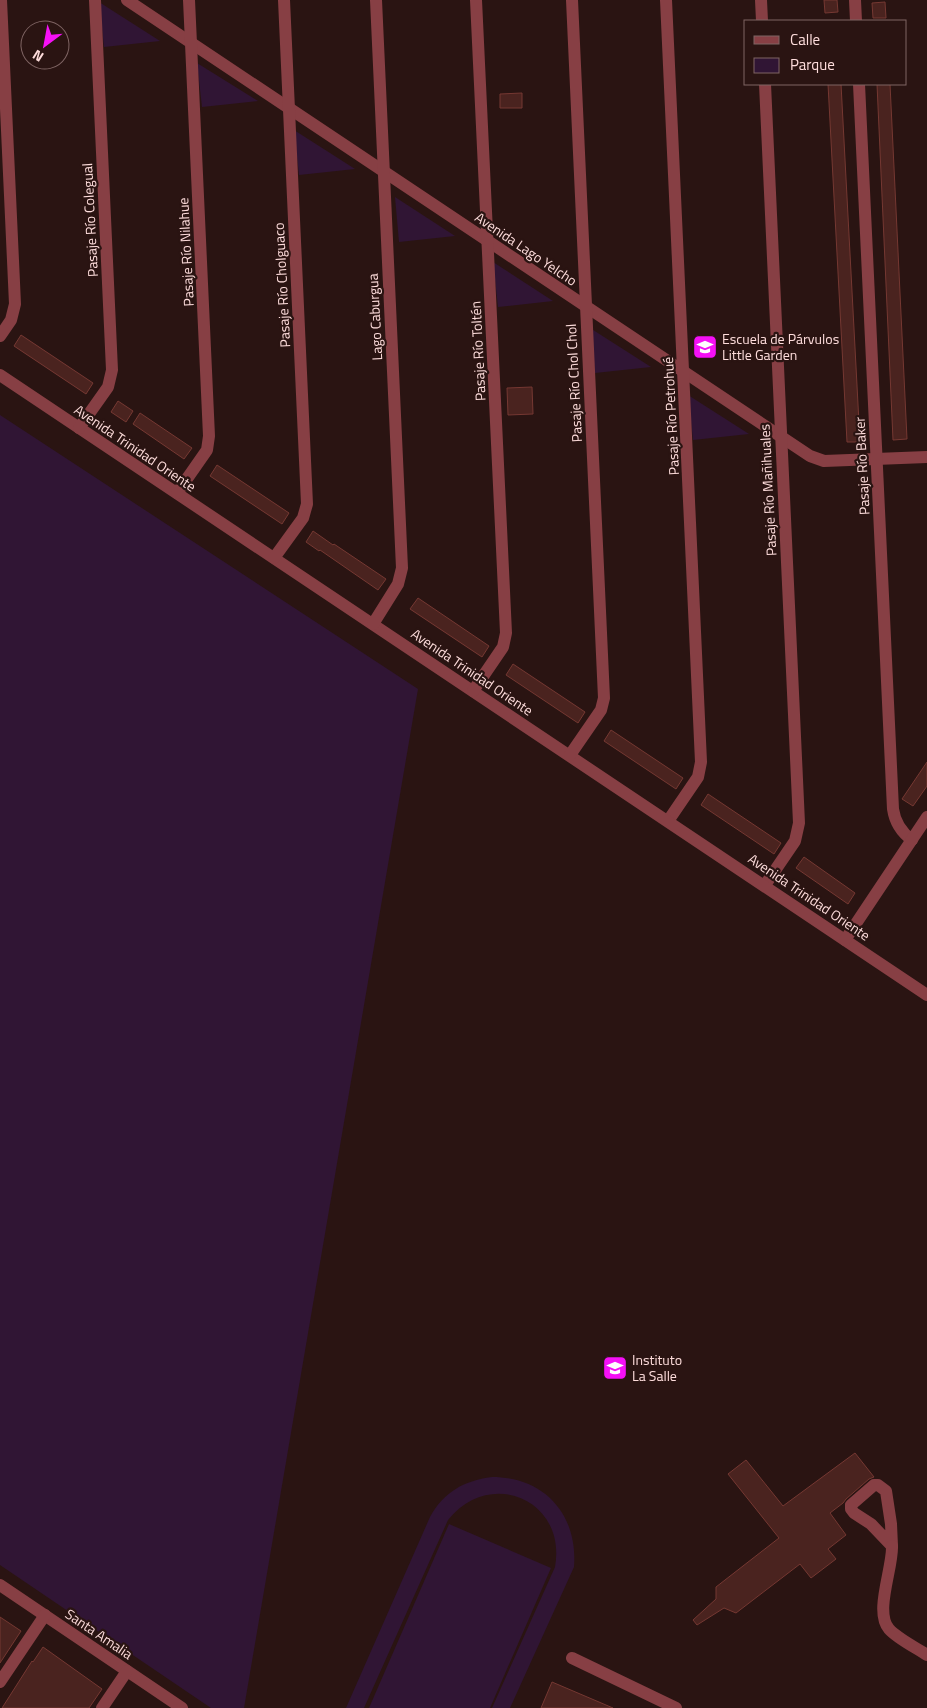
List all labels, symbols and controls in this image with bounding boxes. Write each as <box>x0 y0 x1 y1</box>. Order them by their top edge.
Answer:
north arrow <box>20 20 70 70</box>
legend <box>744 20 907 85</box>
text: Calle <box>790 28 820 51</box>
text: N <box>28 45 48 68</box>
text: Parque <box>790 53 835 76</box>
street label: Pasaje Río Colegual <box>76 162 103 278</box>
street label: Pasaje Río Nilahue <box>172 197 199 307</box>
street label: Avenida Lago Yelcho <box>471 207 582 291</box>
street label: Pasaje Río Cholguaco <box>268 222 295 348</box>
street label: Lago Caburgua <box>362 273 387 361</box>
street label: Pasaje Río Toltén <box>464 300 491 402</box>
street label: Pasaje Río Chol Chol <box>560 323 587 443</box>
place label: Escuela de Párvulos Little Garden <box>722 328 839 365</box>
school or university icon: Escuela de Párvulos Little Garden <box>692 334 718 360</box>
street label: Pasaje Río Petrohué <box>657 356 684 476</box>
street label: Avenida Trinidad Oriente <box>70 399 200 496</box>
street label: Pasaje Río Baker <box>848 416 875 516</box>
street label: Pasaje Río Mañihuales <box>754 423 781 557</box>
street label: Avenida Trinidad Oriente <box>407 623 537 720</box>
street label: Avenida Trinidad Oriente <box>744 848 874 945</box>
place label: Instituto La Salle <box>632 1349 682 1386</box>
school or university icon: Instituto La Salle <box>602 1355 628 1381</box>
street label: Santa Amalia <box>61 1603 137 1664</box>

